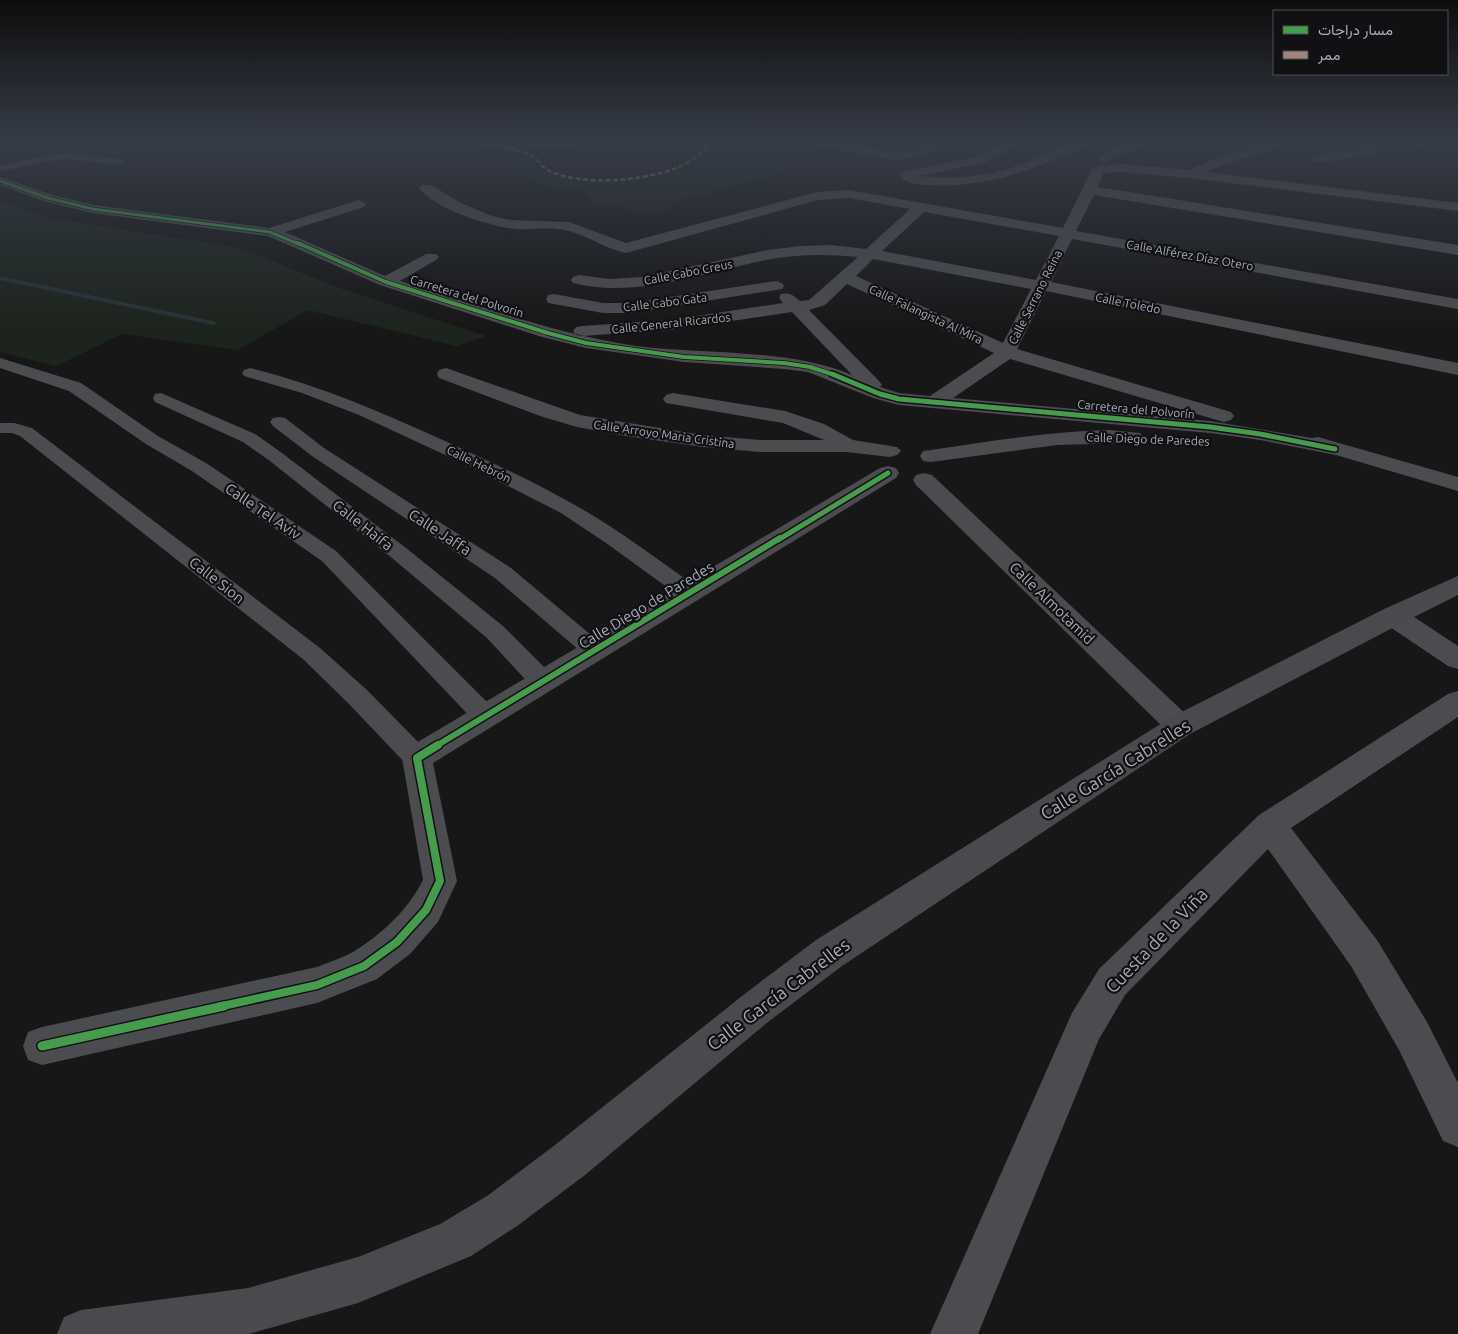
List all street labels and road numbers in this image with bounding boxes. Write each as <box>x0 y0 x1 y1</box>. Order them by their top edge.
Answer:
street label: Calle Alférez Díaz Otero <box>1125 237 1255 273</box>
street label: Calle Serrano Reina <box>1006 248 1064 346</box>
street label: Calle Cabo Creus <box>643 257 733 287</box>
street label: Carretera del Polvorin <box>409 273 525 319</box>
street label: Calle Falangista Al Mira <box>867 282 985 346</box>
street label: Calle Cabo Gata <box>622 290 708 314</box>
street label: Calle Toledo <box>1094 290 1162 316</box>
street label: Calle General Ricardos <box>611 310 731 336</box>
street label: Carretera del Polvorín <box>1077 397 1195 421</box>
street label: Calle Arroyo Maria Cristina <box>593 418 735 450</box>
street label: Calle Diego de Paredes <box>1086 430 1210 448</box>
street label: Calle Hebrón <box>445 443 513 485</box>
street label: Calle Tel Aviv <box>222 479 305 543</box>
street label: Calle Haifa <box>330 496 396 554</box>
street label: Calle Jaffa <box>406 506 474 558</box>
street label: Calle Sion <box>186 553 248 607</box>
street label: Calle Diego de Paredes <box>575 558 717 652</box>
street label: Calle Almotamid <box>1006 558 1098 648</box>
street label: Calle García Cabrelles <box>1036 715 1194 823</box>
street label: Cuesta de la Viña <box>1101 883 1211 997</box>
street label: Calle García Cabrelles <box>703 934 853 1054</box>

